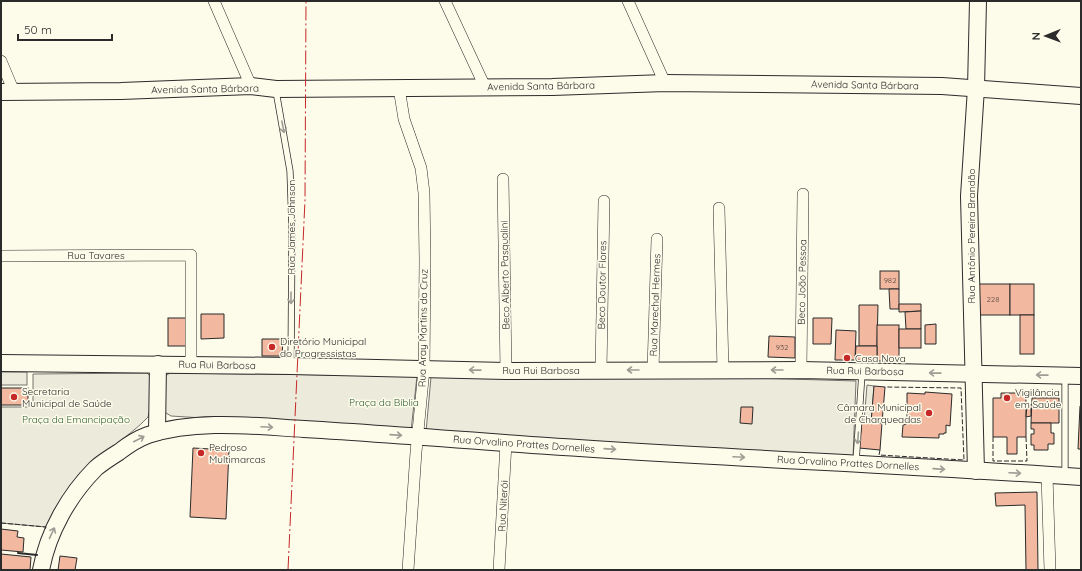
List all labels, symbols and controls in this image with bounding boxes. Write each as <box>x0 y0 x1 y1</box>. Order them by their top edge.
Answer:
scale bar <box>18 16 112 42</box>
north arrow <box>1026 16 1066 56</box>
text: 50 m <box>24 22 52 37</box>
text: N <box>1029 32 1043 40</box>
street label: Avenida Santa Bárbara <box>811 78 919 92</box>
street label: Avenida Santa Bárbara <box>487 79 595 93</box>
street label: Avenida Santa Bárbara <box>151 82 259 96</box>
one-way arrow <box>279 120 287 133</box>
street label: Rua Antônio Pereira Brandão <box>965 168 978 304</box>
street label: Rua James Johnson <box>285 180 298 274</box>
street label: Beco Alberto Pasqualini <box>498 220 512 330</box>
street label: Beco João Pessoa <box>795 239 809 325</box>
street label: Beco Doutor Flores <box>595 240 609 330</box>
street label: Rua Tavares <box>67 249 125 262</box>
street label: Rua Marechal Hermes <box>647 253 663 357</box>
street label: Rua Aray Martins da Cruz <box>415 269 431 387</box>
house number: 982 <box>883 275 897 285</box>
one-way arrow <box>287 291 295 304</box>
house number: 228 <box>986 294 1000 304</box>
place label: Diretório Municipal do Progressistas <box>280 335 366 360</box>
marker: Diretório Municipal do Progressistas <box>267 342 277 352</box>
house number: 932 <box>775 342 789 352</box>
place label: Casa Nova <box>855 352 906 365</box>
marker: Casa Nova <box>842 353 852 363</box>
street label: Rua Rui Barbosa <box>178 358 256 372</box>
street label: Rua Rui Barbosa <box>502 364 580 377</box>
street label: Rua Rui Barbosa <box>826 364 904 378</box>
one-way arrow <box>469 366 482 374</box>
one-way arrow <box>627 366 640 374</box>
one-way arrow <box>771 366 784 374</box>
one-way arrow <box>929 369 942 377</box>
one-way arrow <box>1036 372 1049 379</box>
place label: Secretaria Municipal de Saúde <box>22 385 112 410</box>
place label: Vigilância em Saúde <box>1015 386 1062 411</box>
marker: Secretaria Municipal de Saúde <box>9 392 19 402</box>
marker: Vigilância em Saúde <box>1002 393 1012 403</box>
park label: Praça da Bíblia <box>349 396 419 409</box>
place label: Câmara Municipal de Charqueadas <box>837 401 921 426</box>
marker: Câmara Municipal de Charqueadas <box>924 408 934 418</box>
park label: Praça da Emancipação <box>22 413 130 426</box>
one-way arrow <box>260 423 273 430</box>
one-way arrow <box>854 431 861 444</box>
one-way arrow <box>389 432 402 439</box>
street label: Rua Orvalino Prattes Dornelles <box>453 433 596 455</box>
one-way arrow <box>132 435 144 443</box>
place label: Pedroso Multimarcas <box>209 441 266 466</box>
one-way arrow <box>603 446 616 453</box>
marker: Pedroso Multimarcas <box>196 448 206 458</box>
street label: Rua Orvalino Prattes Dornelles <box>777 453 920 473</box>
one-way arrow <box>732 454 745 461</box>
one-way arrow <box>932 465 945 472</box>
one-way arrow <box>1008 470 1021 477</box>
street label: Rua Niterói <box>495 480 511 532</box>
one-way arrow <box>49 527 56 539</box>

